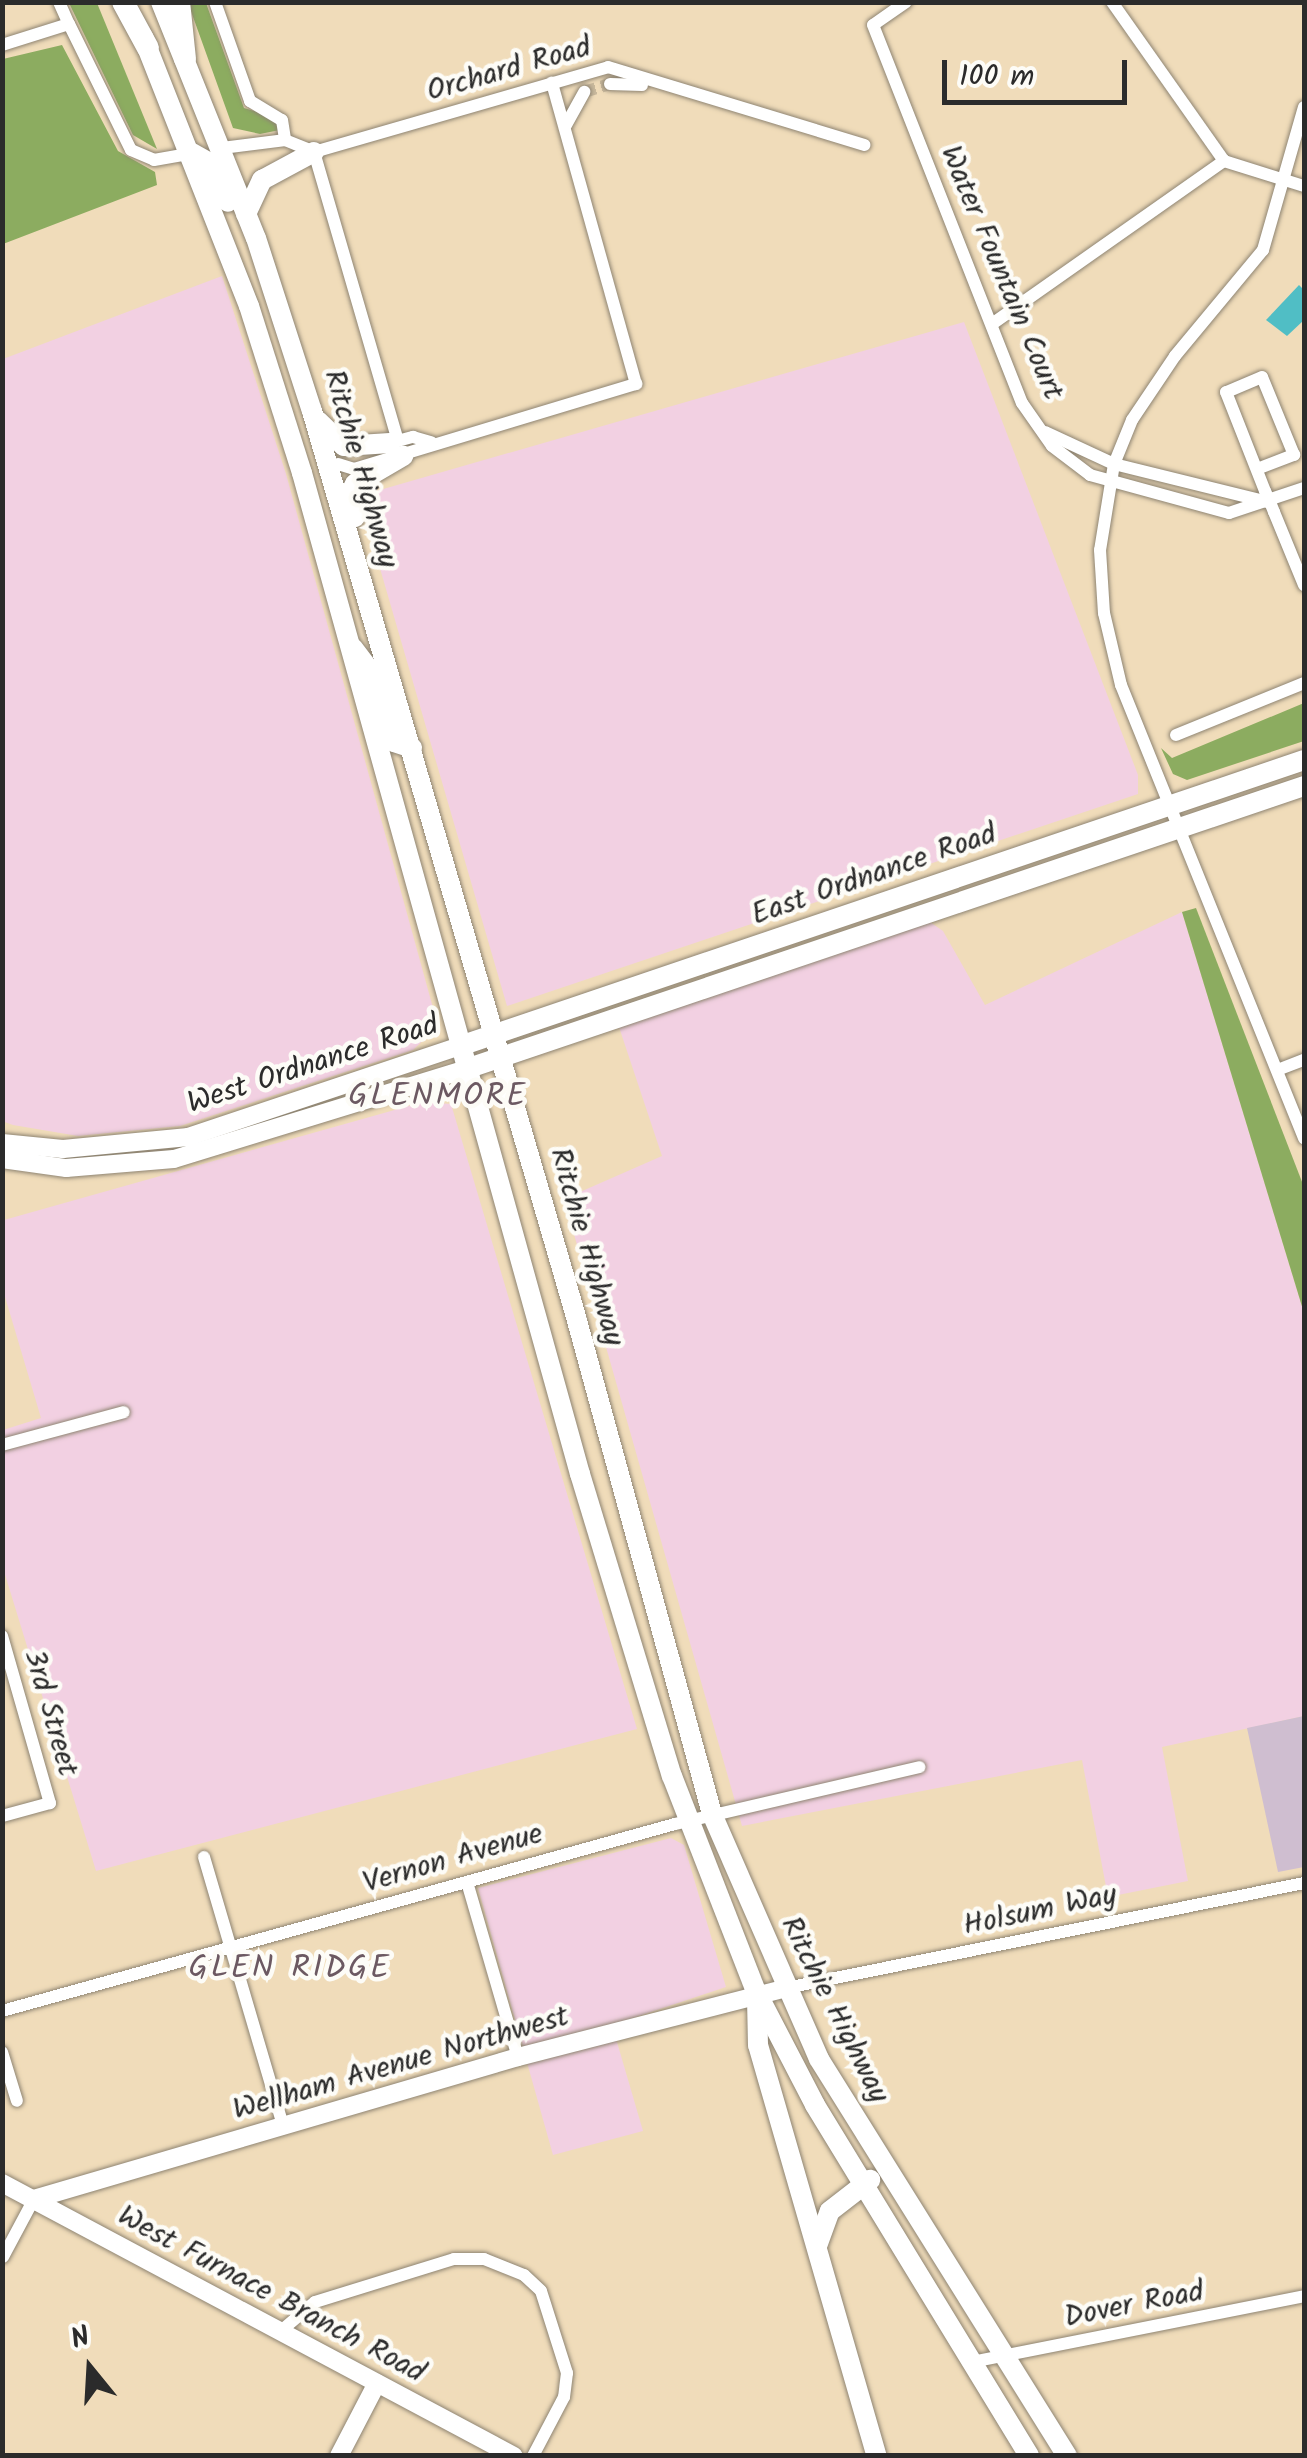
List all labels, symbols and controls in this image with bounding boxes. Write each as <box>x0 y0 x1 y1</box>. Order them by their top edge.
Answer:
street label: Orchard Road <box>423 29 595 111</box>
scale bar <box>947 40 1132 102</box>
text: 100 m <box>959 53 1034 101</box>
street label: Water Fountain Court <box>931 140 1071 406</box>
street label: Ritchie Highway <box>315 366 405 572</box>
street label: East Ordnance Road <box>747 816 1001 934</box>
street label: West Ordnance Road <box>183 1007 443 1123</box>
district label: GLENMORE <box>348 1078 528 1116</box>
street label: Ritchie Highway <box>541 1144 631 1350</box>
street label: 3rd Street <box>15 1645 85 1781</box>
street label: Vernon Avenue <box>359 1816 547 1902</box>
street label: Holsum Way <box>960 1877 1120 1945</box>
street label: Ritchie Highway <box>772 1911 896 2109</box>
district label: GLEN RIDGE <box>189 1950 391 1988</box>
street label: Wellham Avenue Northwest <box>229 1999 573 2129</box>
street label: West Furnace Branch Road <box>111 2199 431 2391</box>
street label: Dover Road <box>1061 2274 1207 2336</box>
text: N <box>65 2315 96 2363</box>
north arrow <box>40 2318 140 2418</box>

